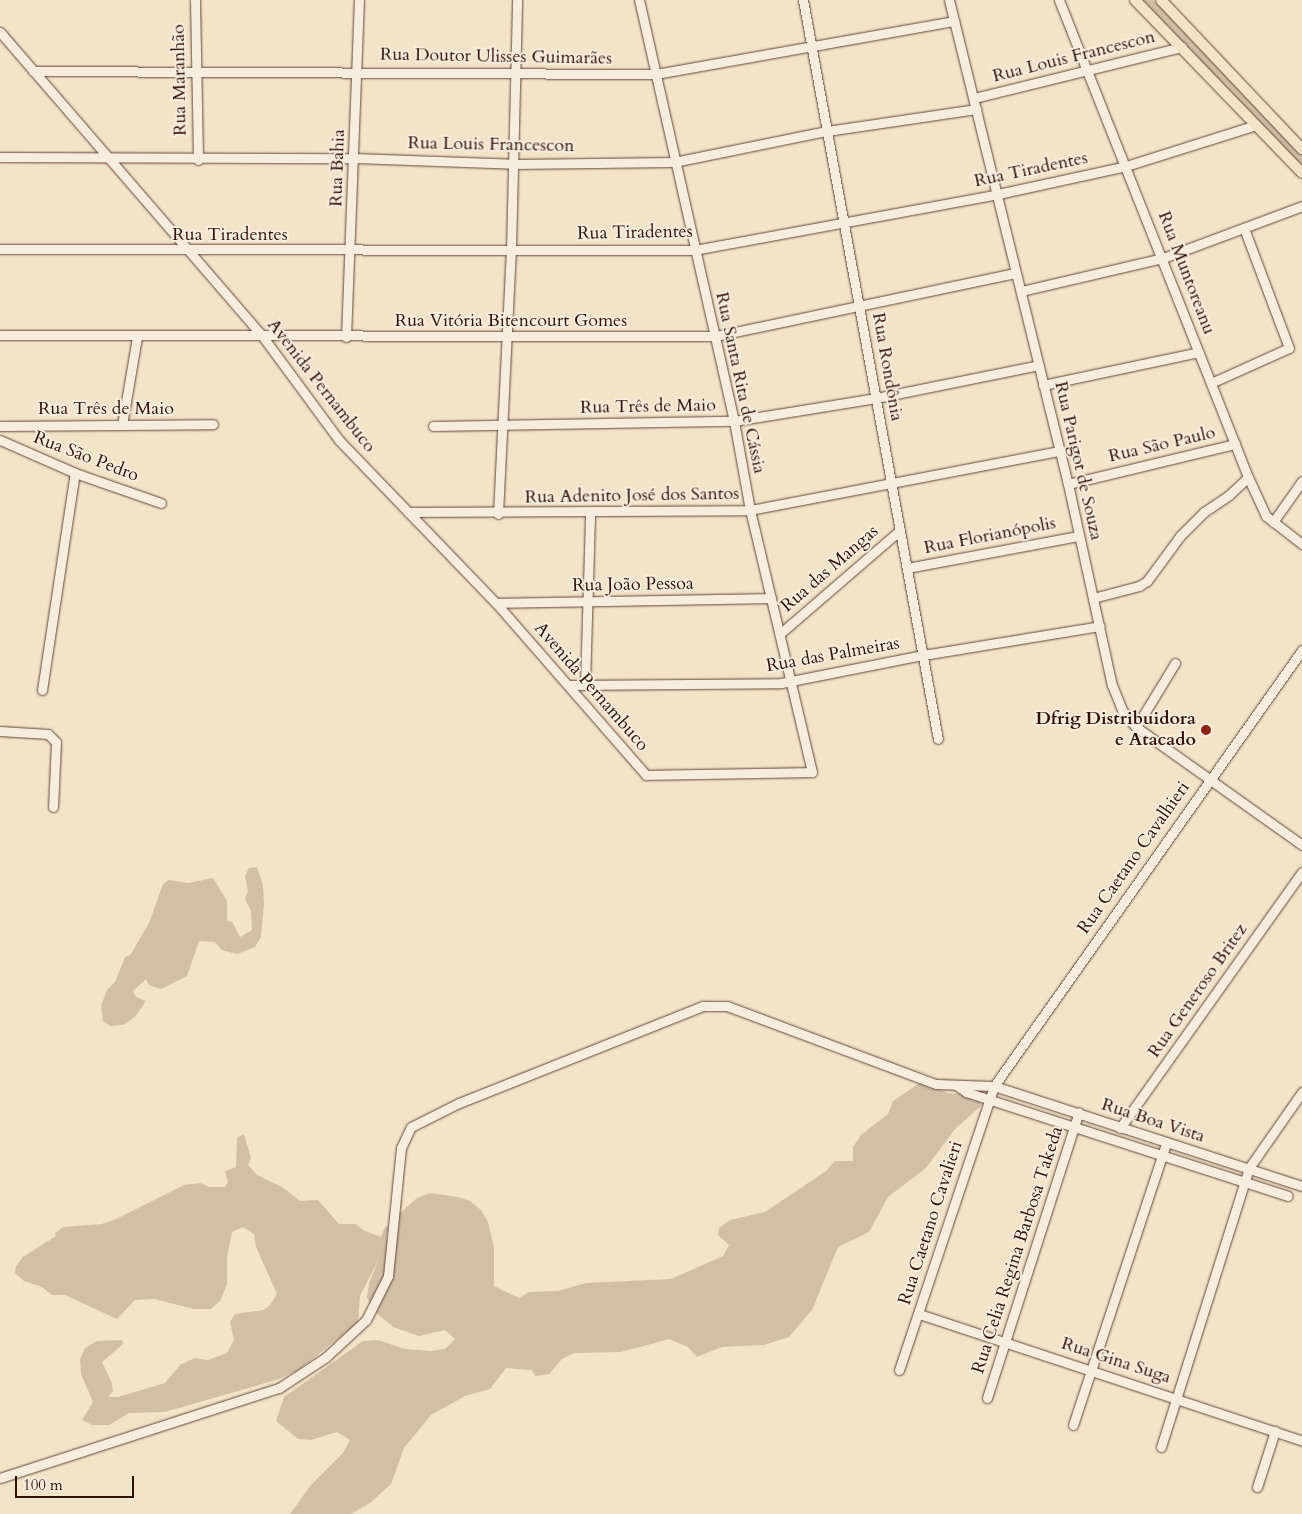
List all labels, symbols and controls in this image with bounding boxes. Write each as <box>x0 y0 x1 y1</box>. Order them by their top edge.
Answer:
street label: Rua Maranhão <box>168 24 192 136</box>
street label: Rua Louis Francescon <box>990 26 1158 88</box>
street label: Rua Doutor Ulisses Guimarães <box>380 44 612 70</box>
street label: Rua Bahia <box>326 129 350 207</box>
street label: Rua Louis Francescon <box>407 133 575 157</box>
street label: Rua Tiradentes <box>972 147 1090 193</box>
street label: Rua Muntoreanu <box>1153 208 1219 338</box>
street label: Rua Tiradentes <box>577 221 693 245</box>
street label: Rua Tiradentes <box>172 224 288 246</box>
street label: Rua Santa Rita de Cássia <box>710 290 770 476</box>
street label: Rua Vitória Bitencourt Gomes <box>395 310 627 332</box>
street label: Rua Rondônia <box>867 311 907 423</box>
street label: Avenida Pernambuco <box>262 315 380 457</box>
street label: Rua Parigot de Souza <box>1049 379 1107 543</box>
street label: Rua Três de Maio <box>580 395 716 419</box>
street label: Rua Três de Maio <box>38 398 174 420</box>
street label: Rua São Paulo <box>1106 422 1218 468</box>
street label: Rua São Pedro <box>30 427 142 487</box>
street label: Rua Adenito José dos Santos <box>525 483 739 509</box>
street label: Rua Florianópolis <box>922 513 1058 559</box>
street label: Rua das Mangas <box>777 521 883 617</box>
street label: Rua João Pessoa <box>572 573 694 597</box>
street label: Avenida Pernambuco <box>529 618 653 756</box>
street label: Rua das Palmeiras <box>765 633 901 677</box>
place label: Dfrig Distribuidora e Atacado <box>1035 709 1196 752</box>
marker: Dfrig Distribuidora e Atacado <box>1200 724 1212 736</box>
street label: Rua Caetano Cavalhieri <box>1073 778 1195 938</box>
street label: Rua Generoso Britez <box>1144 920 1252 1062</box>
street label: Rua Boa Vista <box>1099 1094 1207 1148</box>
street label: Rua Celia Regina Barbosa Takeda <box>968 1124 1068 1376</box>
street label: Rua Caetano Cavalieri <box>894 1138 968 1308</box>
street label: Rua Gina Suga <box>1059 1333 1173 1389</box>
scale bar <box>18 1466 136 1498</box>
text: 100 m <box>23 1475 63 1495</box>

